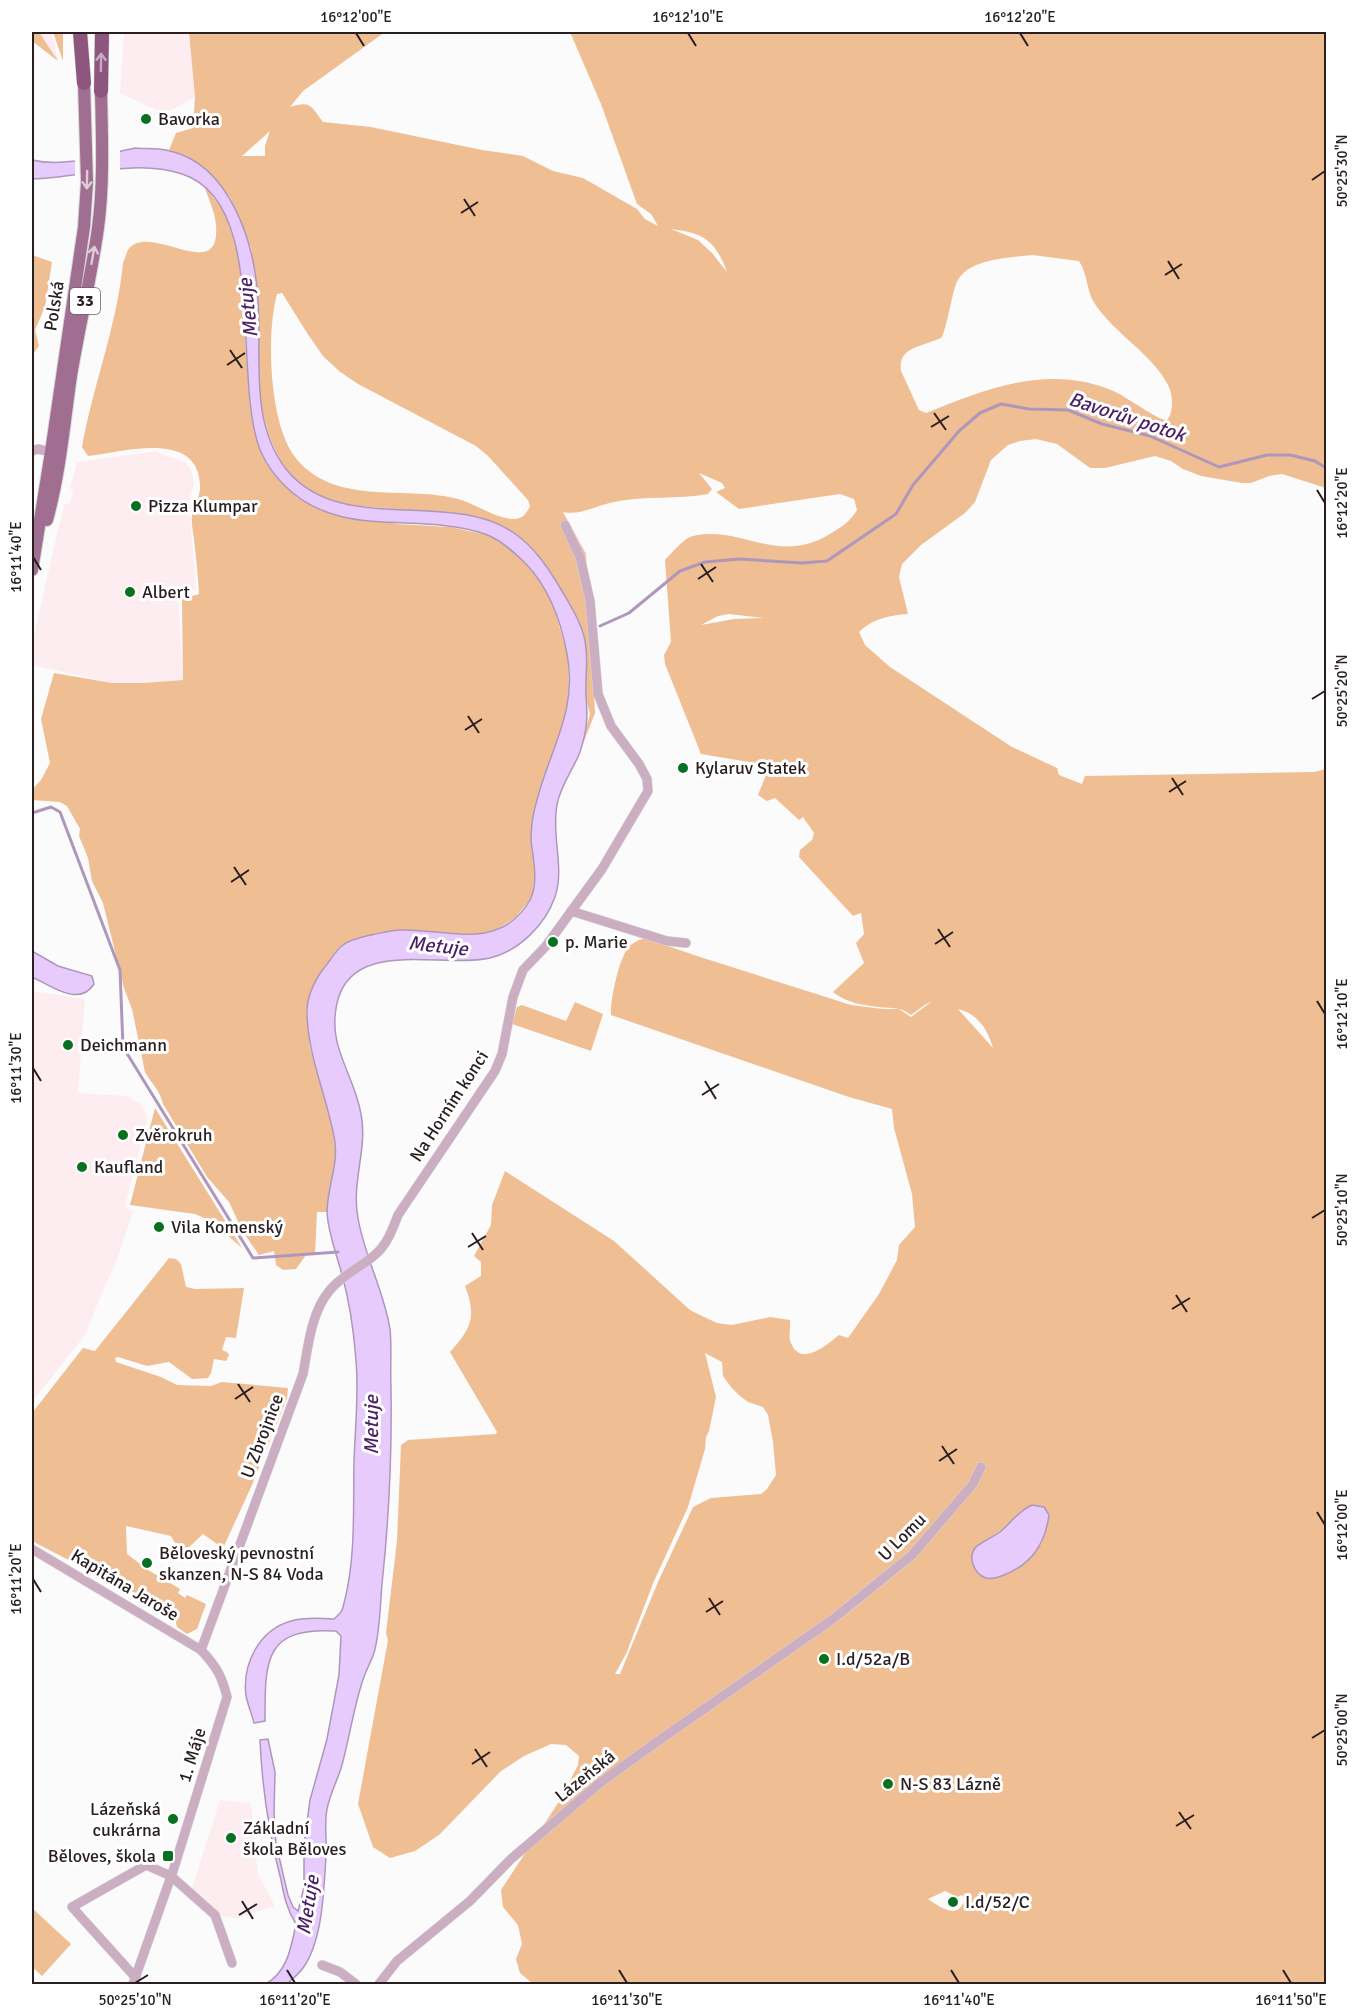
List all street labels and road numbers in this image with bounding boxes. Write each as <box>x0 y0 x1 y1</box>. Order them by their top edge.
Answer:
street label: Polská <box>39 279 69 333</box>
road number: 33 <box>70 288 100 314</box>
street label: Na Horním konci <box>405 1046 493 1166</box>
street label: U Zbrojnice <box>236 1391 288 1481</box>
street label: U Lomu <box>874 1509 930 1565</box>
street label: Kapitána Jaroše <box>67 1544 183 1626</box>
street label: 1. Máje <box>173 1725 211 1785</box>
street label: Lázeňská <box>550 1745 620 1807</box>

